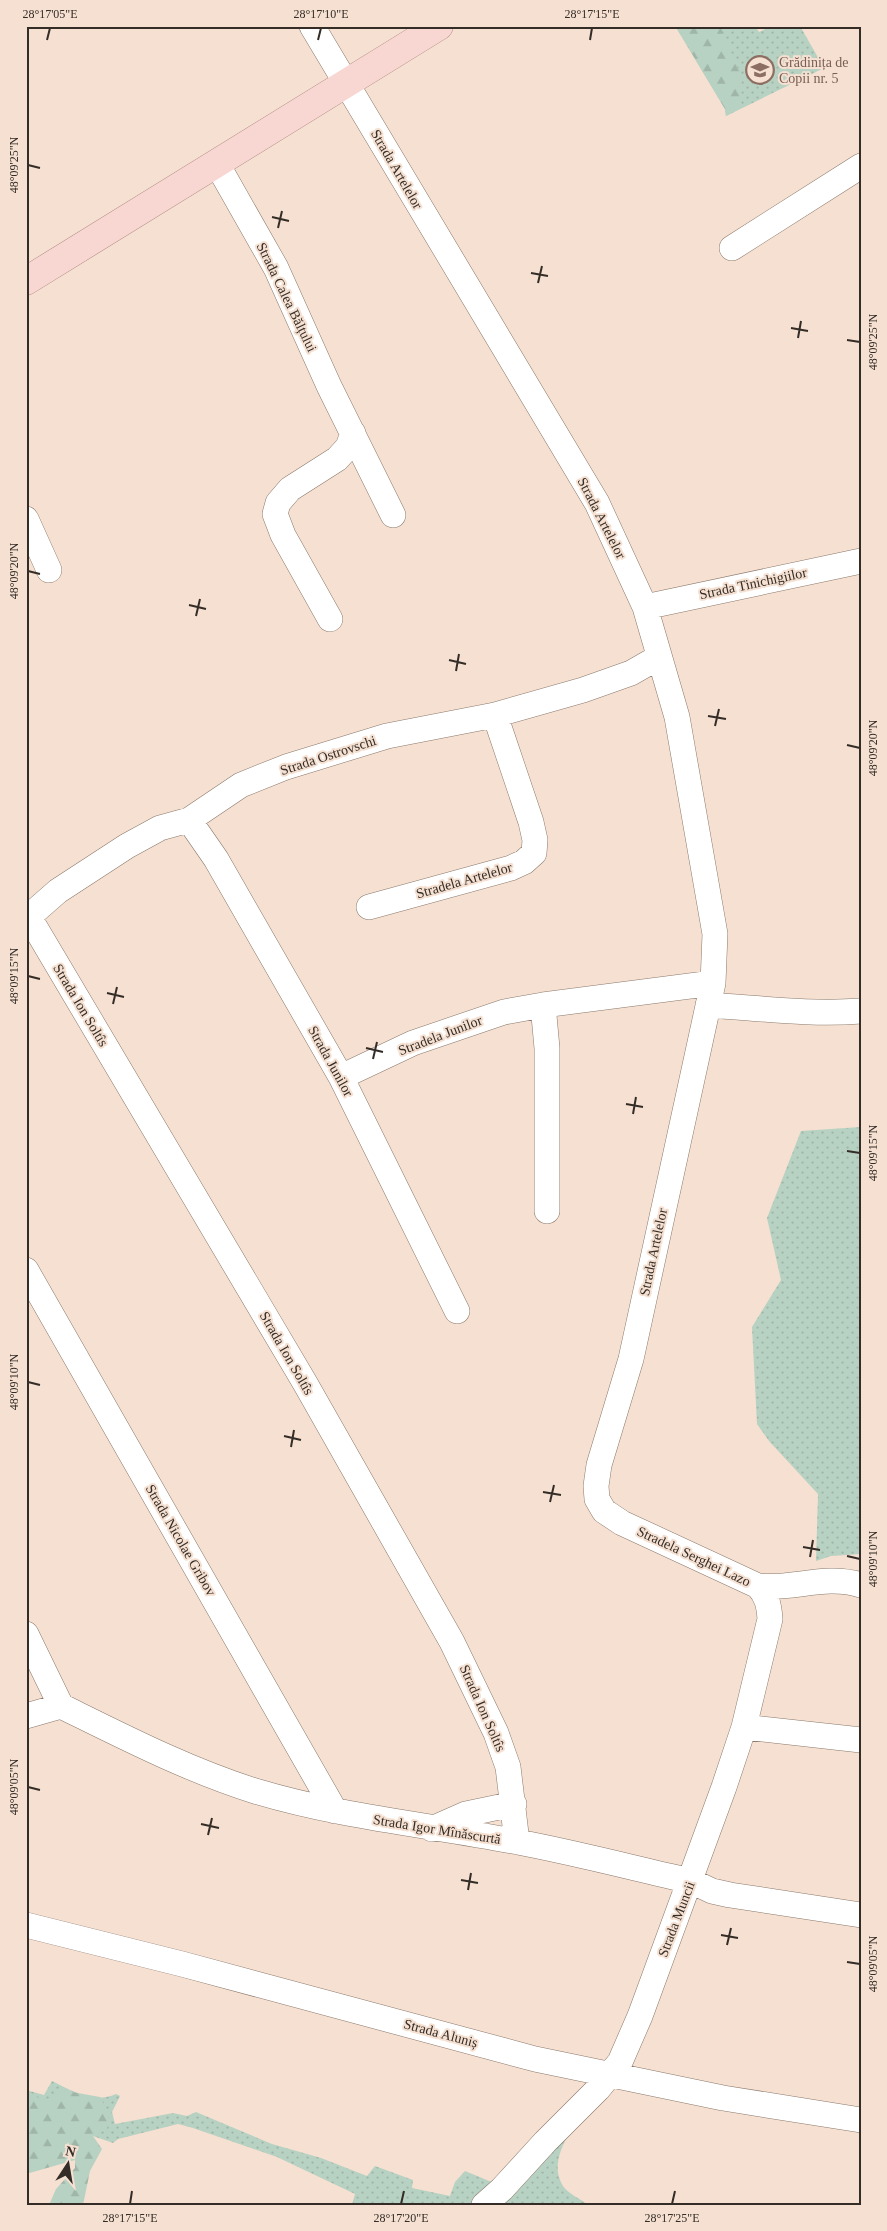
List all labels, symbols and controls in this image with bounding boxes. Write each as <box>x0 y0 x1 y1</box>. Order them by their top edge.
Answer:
text: 28°17'05"E <box>22 7 78 21</box>
text: 28°17'10"E <box>293 7 349 21</box>
text: 28°17'15"E <box>564 7 620 21</box>
school or university icon: Grădinița de Copii nr. 5 <box>745 55 775 85</box>
place label: Grădinița de Copii nr. 5 <box>779 55 849 86</box>
street label: Strada Artelelor <box>368 127 425 212</box>
text: 48°09'25"N <box>7 136 21 193</box>
street label: Strada Calea Bălțului <box>253 240 320 355</box>
text: 48°09'25"N <box>866 313 880 370</box>
street label: Strada Artelelor <box>575 475 629 562</box>
text: 48°09'20"N <box>7 542 21 599</box>
street label: Strada Tinichigiilor <box>698 565 808 602</box>
text: 48°09'20"N <box>866 719 880 776</box>
street label: Strada Ostrovschi <box>278 733 378 778</box>
street label: Stradela Artelelor <box>414 860 514 901</box>
text: 48°09'15"N <box>7 947 21 1004</box>
street label: Strada Ion Soltîs <box>50 961 111 1049</box>
street label: Stradela Junilor <box>396 1013 484 1058</box>
street label: Strada Junilor <box>305 1023 356 1099</box>
text: 48°09'15"N <box>866 1124 880 1181</box>
street label: Strada Artelelor <box>637 1207 670 1297</box>
street label: Strada Ion Soltîs <box>257 1309 316 1397</box>
text: 48°09'10"N <box>7 1353 21 1410</box>
street label: Strada Nicolae Gribov <box>143 1482 219 1599</box>
street label: Stradela Serghei Lazo <box>635 1524 753 1589</box>
text: 48°09'10"N <box>866 1530 880 1587</box>
street label: Strada Ion Soltîs <box>457 1663 508 1754</box>
text: 48°09'05"N <box>7 1758 21 1815</box>
street label: Strada Igor Mînăscurtă <box>372 1812 503 1847</box>
street label: Strada Muncii <box>655 1879 698 1959</box>
text: 48°09'05"N <box>866 1935 880 1992</box>
street label: Strada Aluniș <box>402 2016 479 2052</box>
north arrow <box>42 2138 92 2188</box>
text: N <box>64 2143 77 2160</box>
text: 28°17'15"E <box>102 2211 158 2225</box>
text: 28°17'20"E <box>373 2211 429 2225</box>
text: 28°17'25"E <box>644 2211 700 2225</box>

